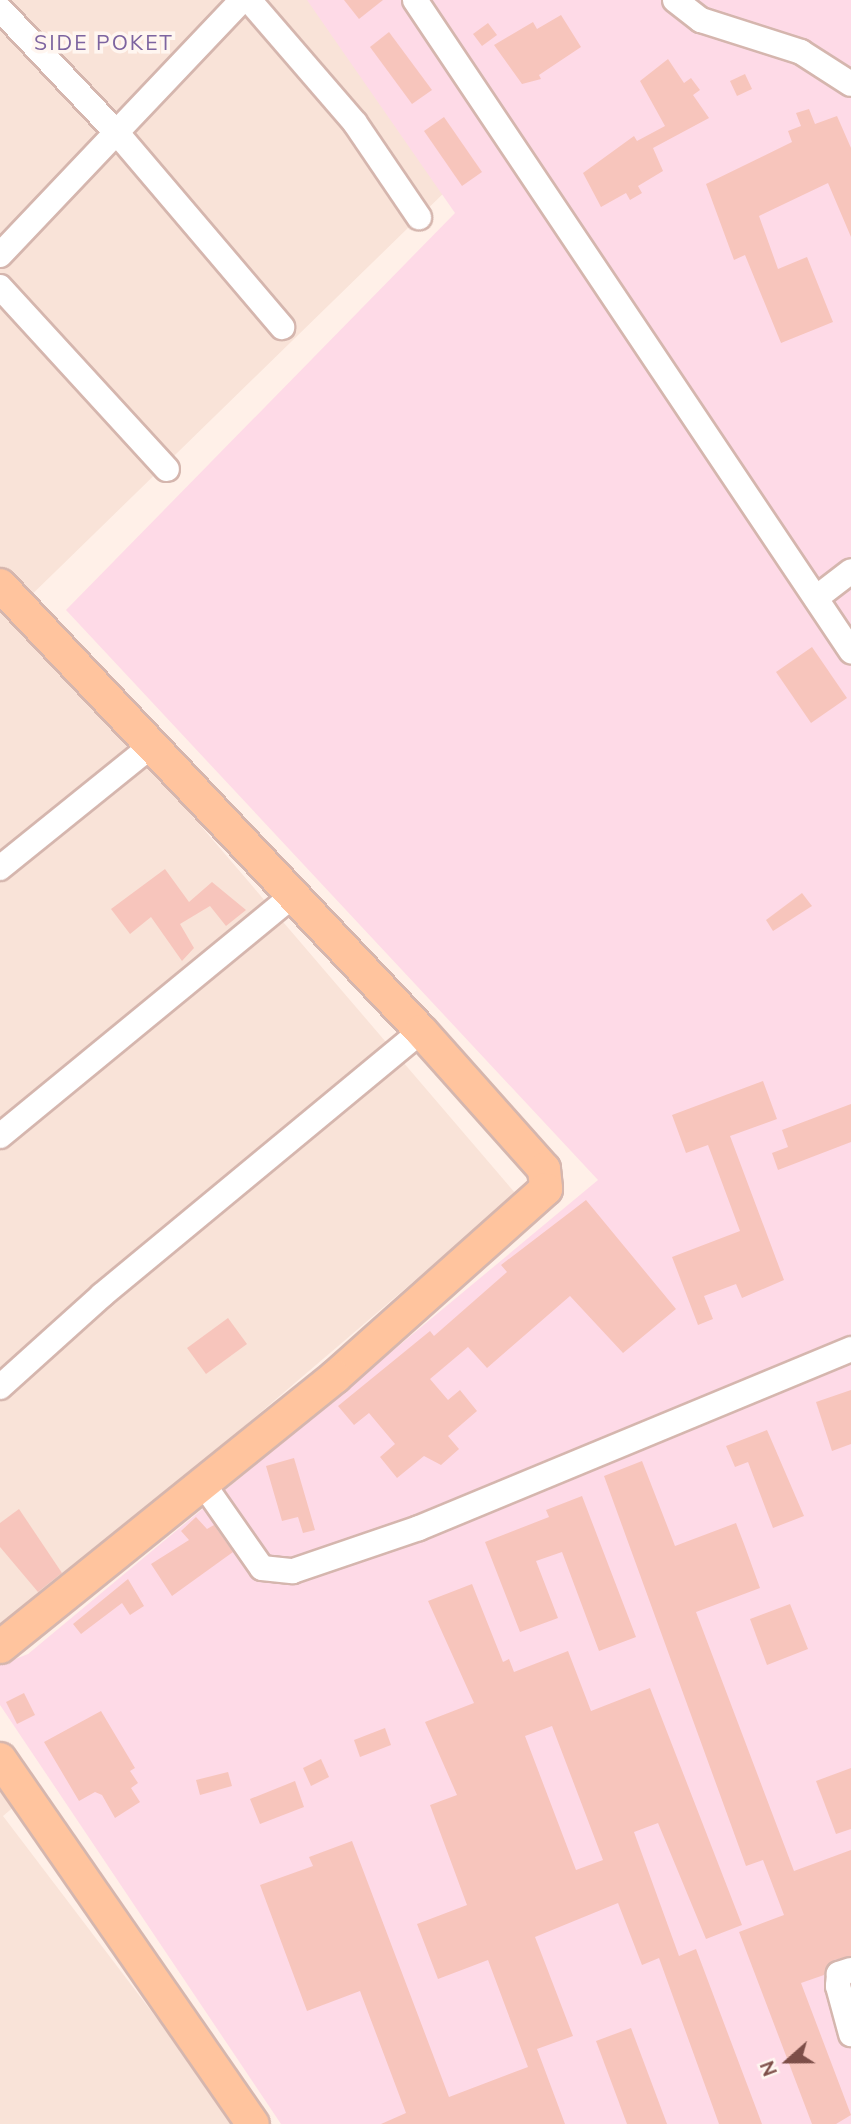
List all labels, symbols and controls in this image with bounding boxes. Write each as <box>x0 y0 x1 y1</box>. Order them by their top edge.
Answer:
district label: SIDE POKET <box>35 29 173 55</box>
north arrow <box>753 2026 823 2096</box>
text: N <box>755 2058 782 2080</box>

